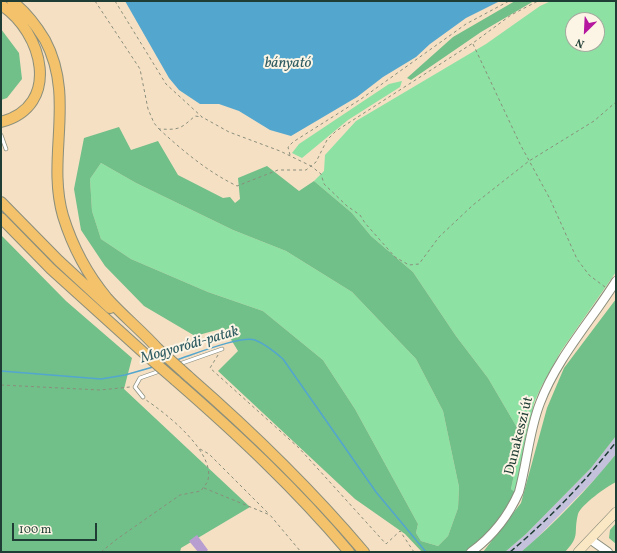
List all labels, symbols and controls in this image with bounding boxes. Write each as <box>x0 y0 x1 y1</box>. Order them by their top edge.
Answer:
north arrow <box>565 12 605 52</box>
text: N <box>574 34 587 51</box>
water label: bányató <box>265 55 311 73</box>
water label: Mogyoródi-patak <box>139 323 241 369</box>
street label: Dunakeszi út <box>502 395 538 477</box>
scale bar <box>14 515 99 541</box>
text: 100 m <box>19 522 51 538</box>

